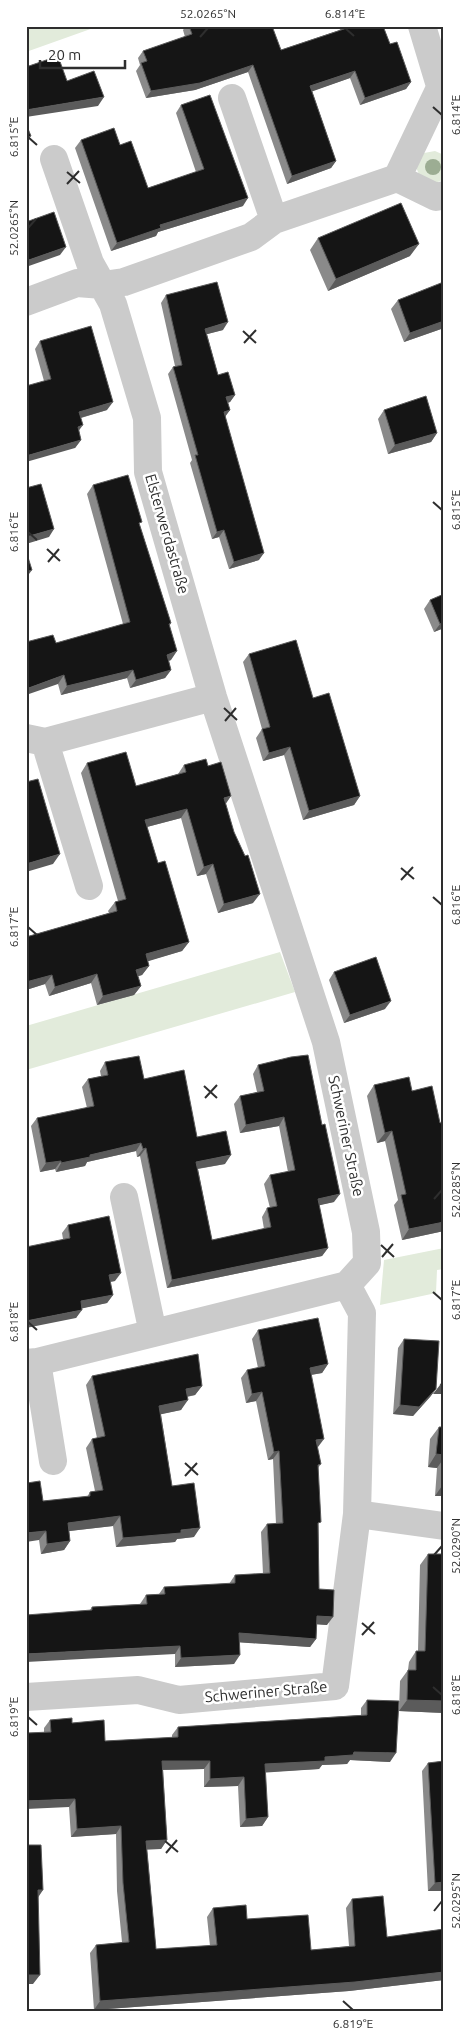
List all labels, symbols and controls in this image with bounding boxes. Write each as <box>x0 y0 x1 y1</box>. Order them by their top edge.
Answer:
text: 52.0265°N <box>180 7 236 20</box>
text: 6.814°E <box>325 7 366 20</box>
scale bar <box>40 38 125 70</box>
text: 20 m <box>48 46 81 63</box>
text: 6.814°E <box>449 94 462 135</box>
text: 6.815°E <box>7 116 20 157</box>
text: 52.0265°N <box>7 200 20 256</box>
street label: Elsterwerdastraße <box>142 472 193 596</box>
text: 6.815°E <box>449 489 462 530</box>
text: 6.816°E <box>7 511 20 552</box>
text: 6.816°E <box>449 884 462 925</box>
text: 6.817°E <box>7 906 20 947</box>
street label: Schweriner Straße <box>325 1074 368 1198</box>
text: 52.0285°N <box>449 1162 462 1218</box>
text: 6.817°E <box>449 1279 462 1320</box>
text: 6.818°E <box>7 1301 20 1342</box>
text: 52.0290°N <box>449 1518 462 1574</box>
text: 6.818°E <box>449 1674 462 1715</box>
street label: Schweriner Straße <box>204 1678 328 1705</box>
text: 6.819°E <box>7 1696 20 1737</box>
text: 52.0295°N <box>449 1873 462 1929</box>
text: 6.819°E <box>333 2017 374 2030</box>

